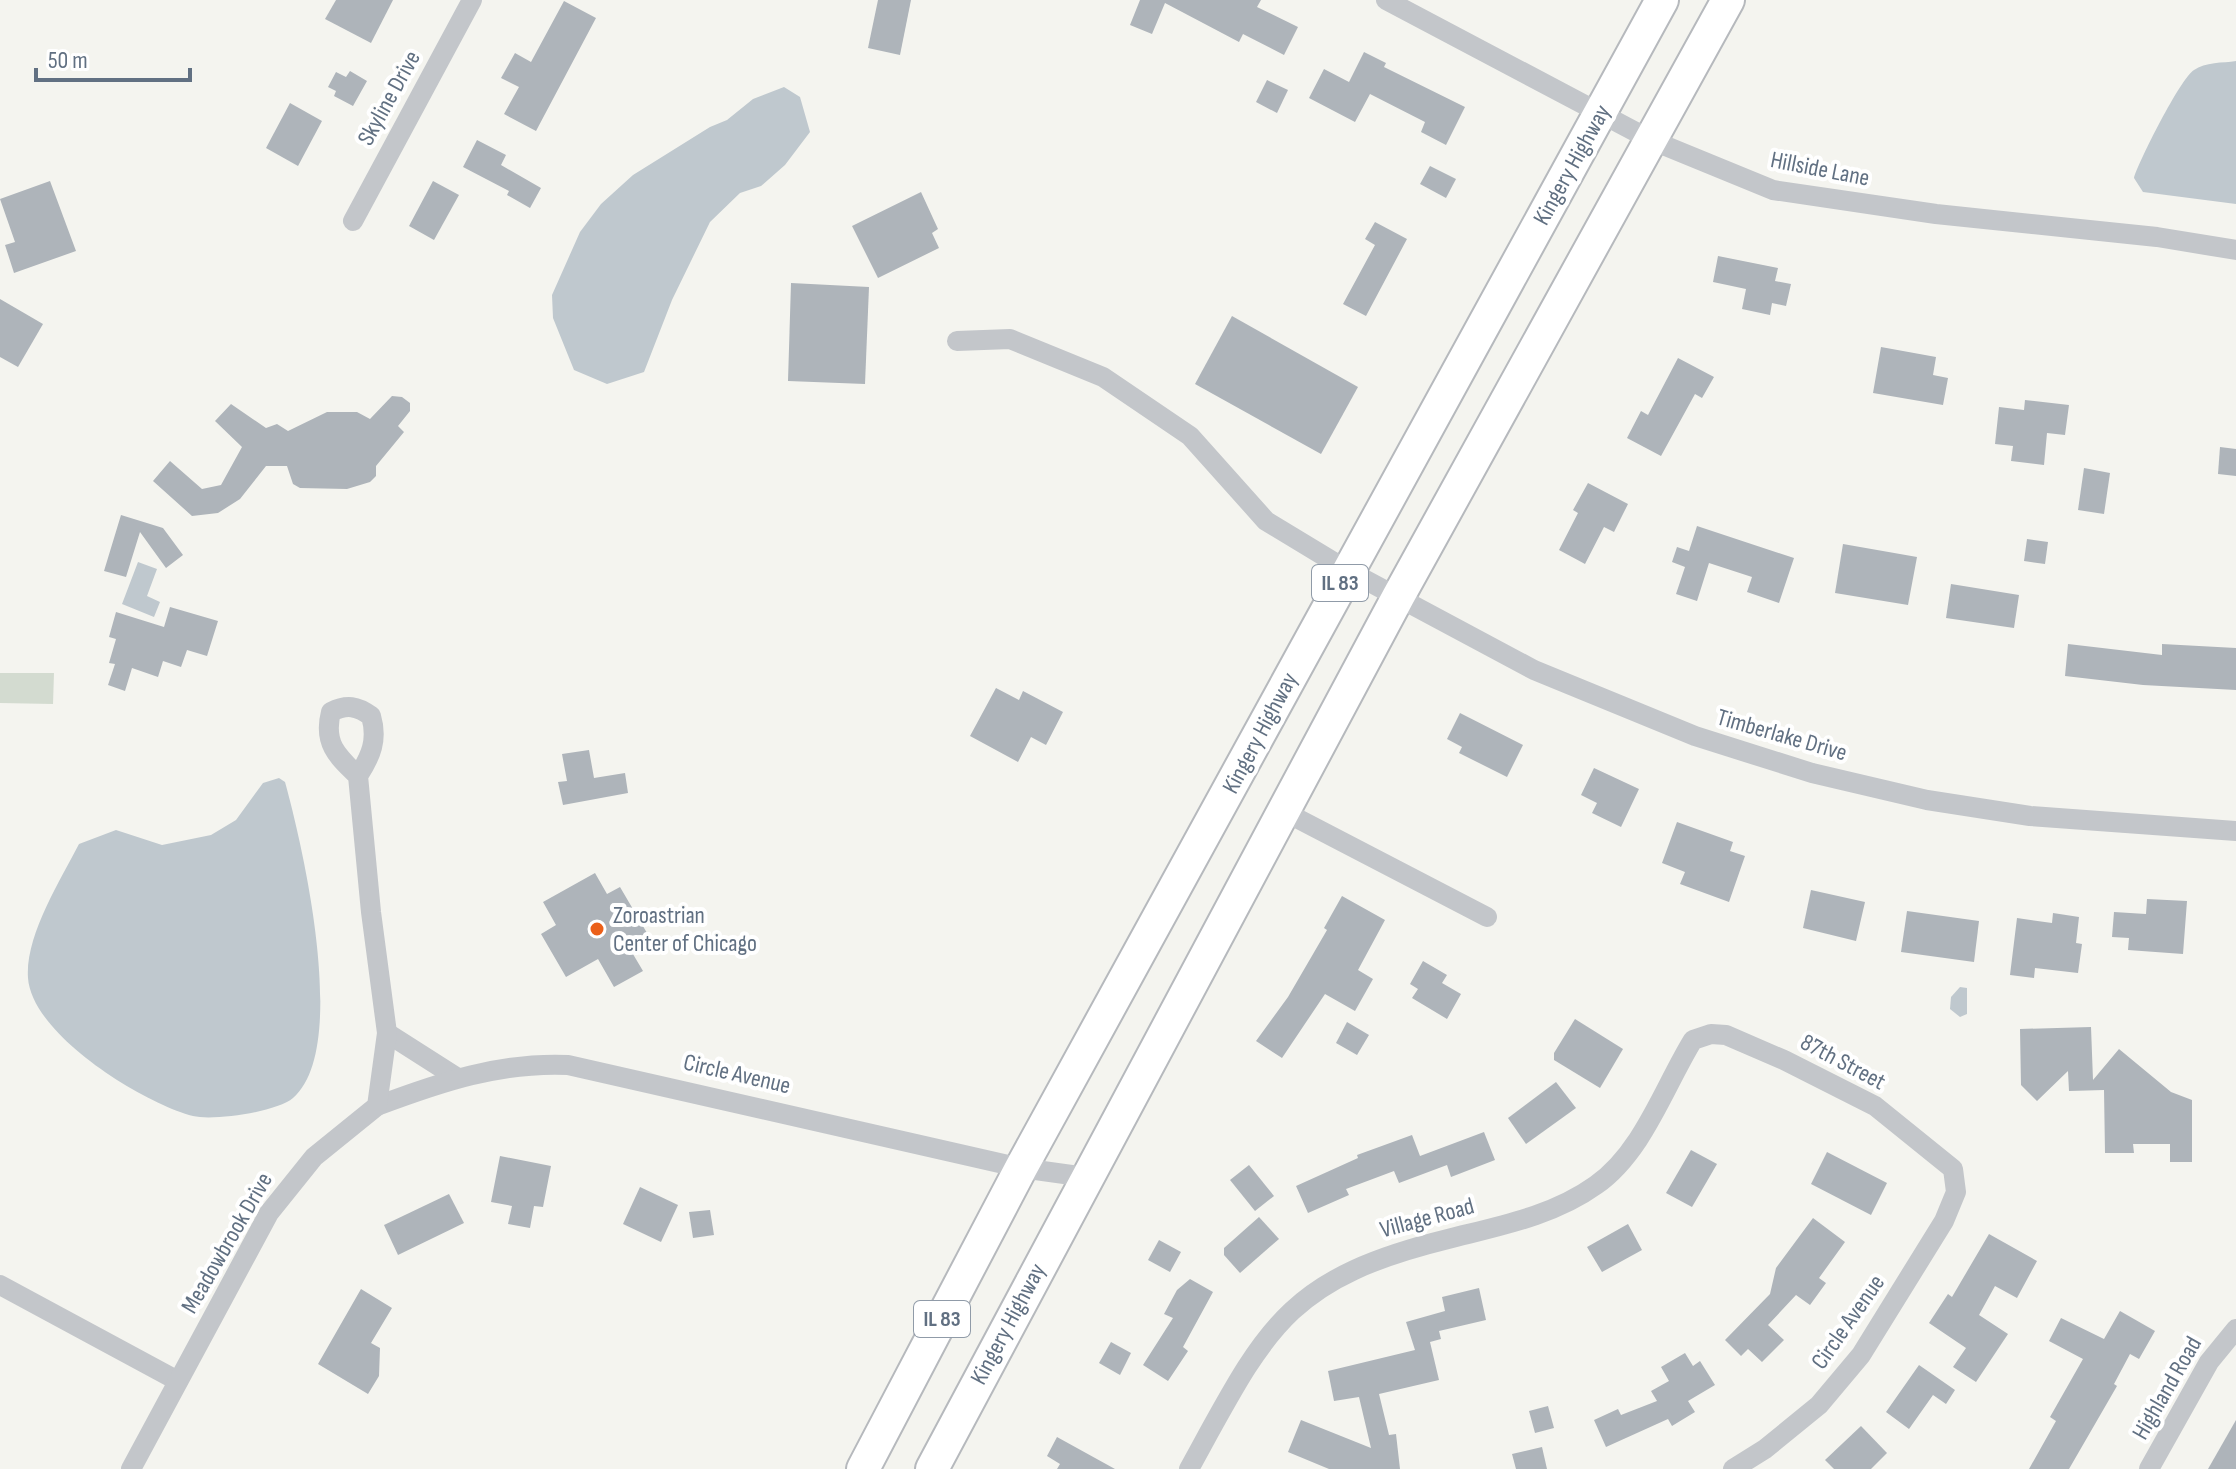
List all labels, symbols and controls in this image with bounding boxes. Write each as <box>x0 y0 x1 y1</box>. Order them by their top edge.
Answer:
scale bar <box>36 32 190 82</box>
text: 50 m <box>48 46 88 75</box>
street label: Skyline Drive <box>351 46 427 150</box>
street label: Kingery Highway <box>1527 100 1617 230</box>
street label: Hillside Lane <box>1768 145 1872 193</box>
road number: IL 83 <box>1312 565 1368 601</box>
street label: Kingery Highway <box>1216 668 1304 798</box>
street label: Timberlake Drive <box>1714 703 1850 767</box>
place label: Zoroastrian Center of Chicago <box>613 901 757 958</box>
marker: Zoroastrian Center of Chicago <box>588 920 606 938</box>
street label: 87th Street <box>1795 1028 1891 1096</box>
street label: Circle Avenue <box>681 1048 793 1100</box>
street label: Meadowbrook Drive <box>175 1167 279 1319</box>
street label: Village Road <box>1377 1192 1477 1244</box>
street label: Kingery Highway <box>964 1259 1052 1389</box>
street label: Circle Avenue <box>1805 1269 1891 1375</box>
road number: IL 83 <box>914 1301 970 1337</box>
street label: Highland Road <box>2126 1331 2208 1445</box>

